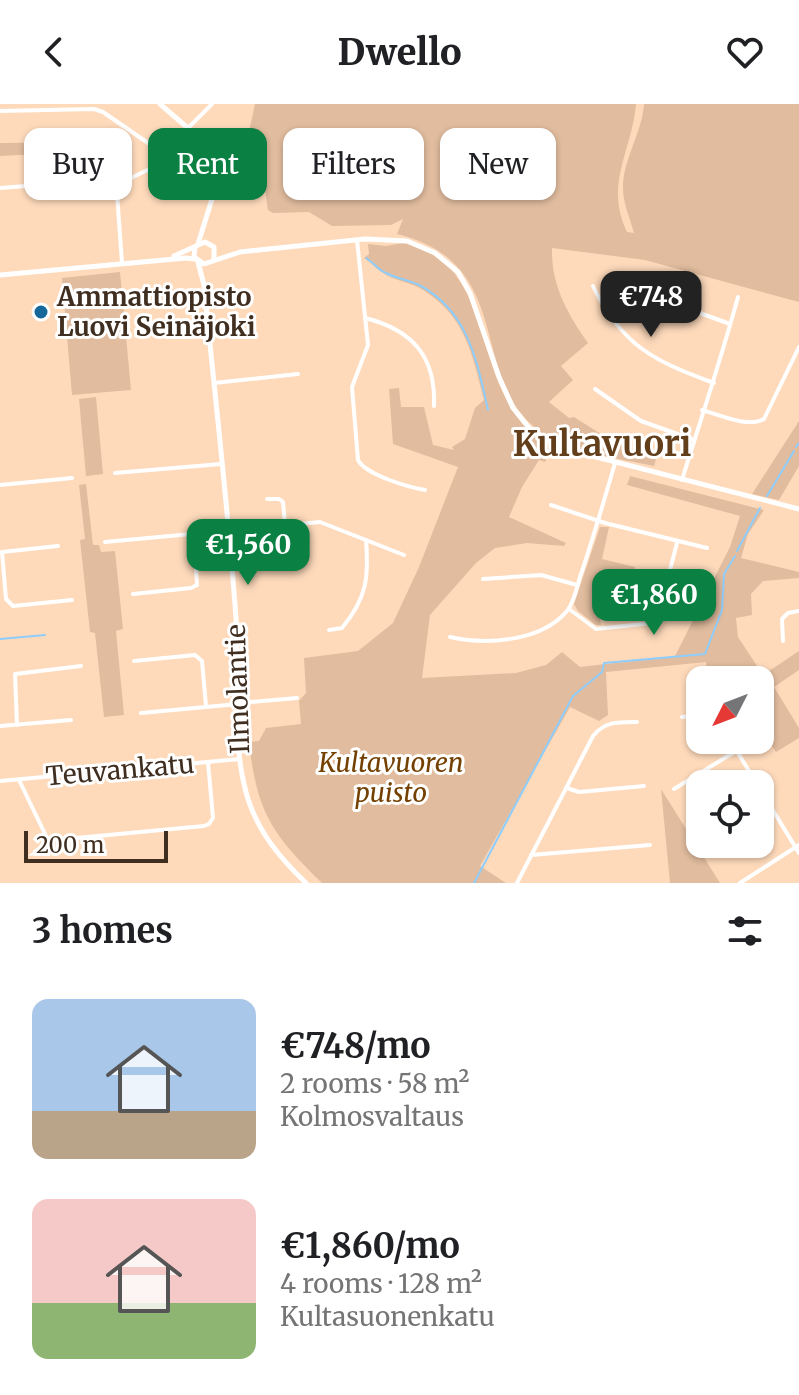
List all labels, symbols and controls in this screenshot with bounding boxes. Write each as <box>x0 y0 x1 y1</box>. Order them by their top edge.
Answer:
icon: back <box>32 30 76 74</box>
text: Dwello <box>337 30 462 75</box>
icon: heart <box>723 30 767 74</box>
chip: Buy <box>24 128 132 200</box>
chip: Rent <box>148 128 267 200</box>
chip: Filters <box>283 128 424 200</box>
chip: New <box>440 128 556 200</box>
pin: €748 <box>604 271 698 339</box>
place label: Ammattiopisto Luovi Seinäjoki <box>56 280 256 343</box>
text: €748 <box>618 280 684 313</box>
marker: Ammattiopisto Luovi Seinäjoki <box>32 303 50 321</box>
district label: Kultavuori <box>513 423 691 465</box>
pin: €1,560 <box>183 519 313 587</box>
text: €1,560 <box>205 528 291 561</box>
pin: €1,860 <box>589 569 719 637</box>
text: €1,860 <box>610 578 698 611</box>
street label: Ilmolantie <box>219 624 256 754</box>
north arrow <box>686 666 774 754</box>
map controls <box>686 666 774 858</box>
park label: Kultavuoren puisto <box>318 746 464 809</box>
street label: Teuvankatu <box>44 747 196 792</box>
button: locate <box>686 770 774 858</box>
scale bar <box>24 827 168 863</box>
text: 200 m <box>36 831 104 859</box>
icon: filters <box>723 909 767 953</box>
text: 3 homes <box>32 910 173 952</box>
text: €748/mo <box>280 1025 431 1067</box>
icon: home <box>96 1031 192 1127</box>
text: 2 rooms · 58 m² <box>280 1067 469 1100</box>
text: Kolmosvaltaus <box>280 1100 464 1133</box>
text: €1,860/mo <box>280 1225 460 1267</box>
icon: home <box>96 1231 192 1327</box>
text: 4 rooms · 128 m² <box>280 1267 482 1300</box>
text: Kultasuonenkatu <box>280 1300 495 1333</box>

